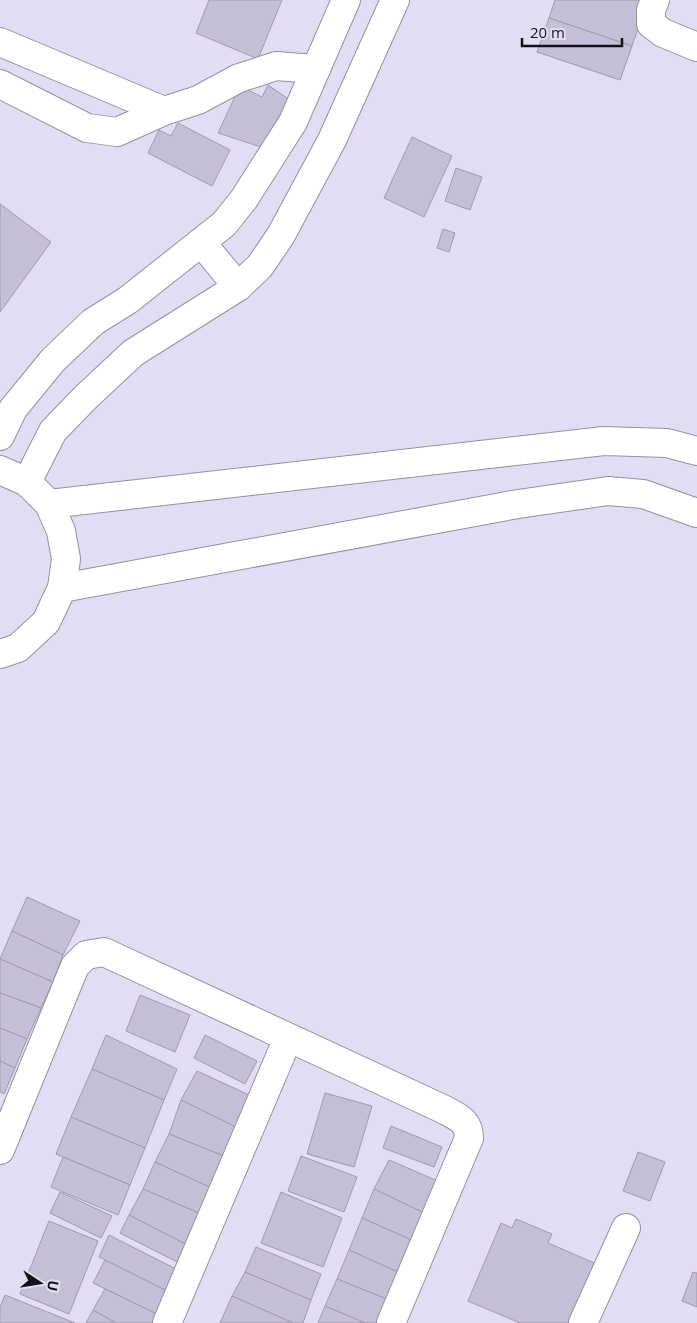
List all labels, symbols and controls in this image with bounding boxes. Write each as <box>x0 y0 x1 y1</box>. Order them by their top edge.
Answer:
scale bar <box>522 15 622 47</box>
text: 20 m <box>530 22 565 42</box>
north arrow <box>15 1258 65 1308</box>
text: U <box>43 1279 64 1293</box>

